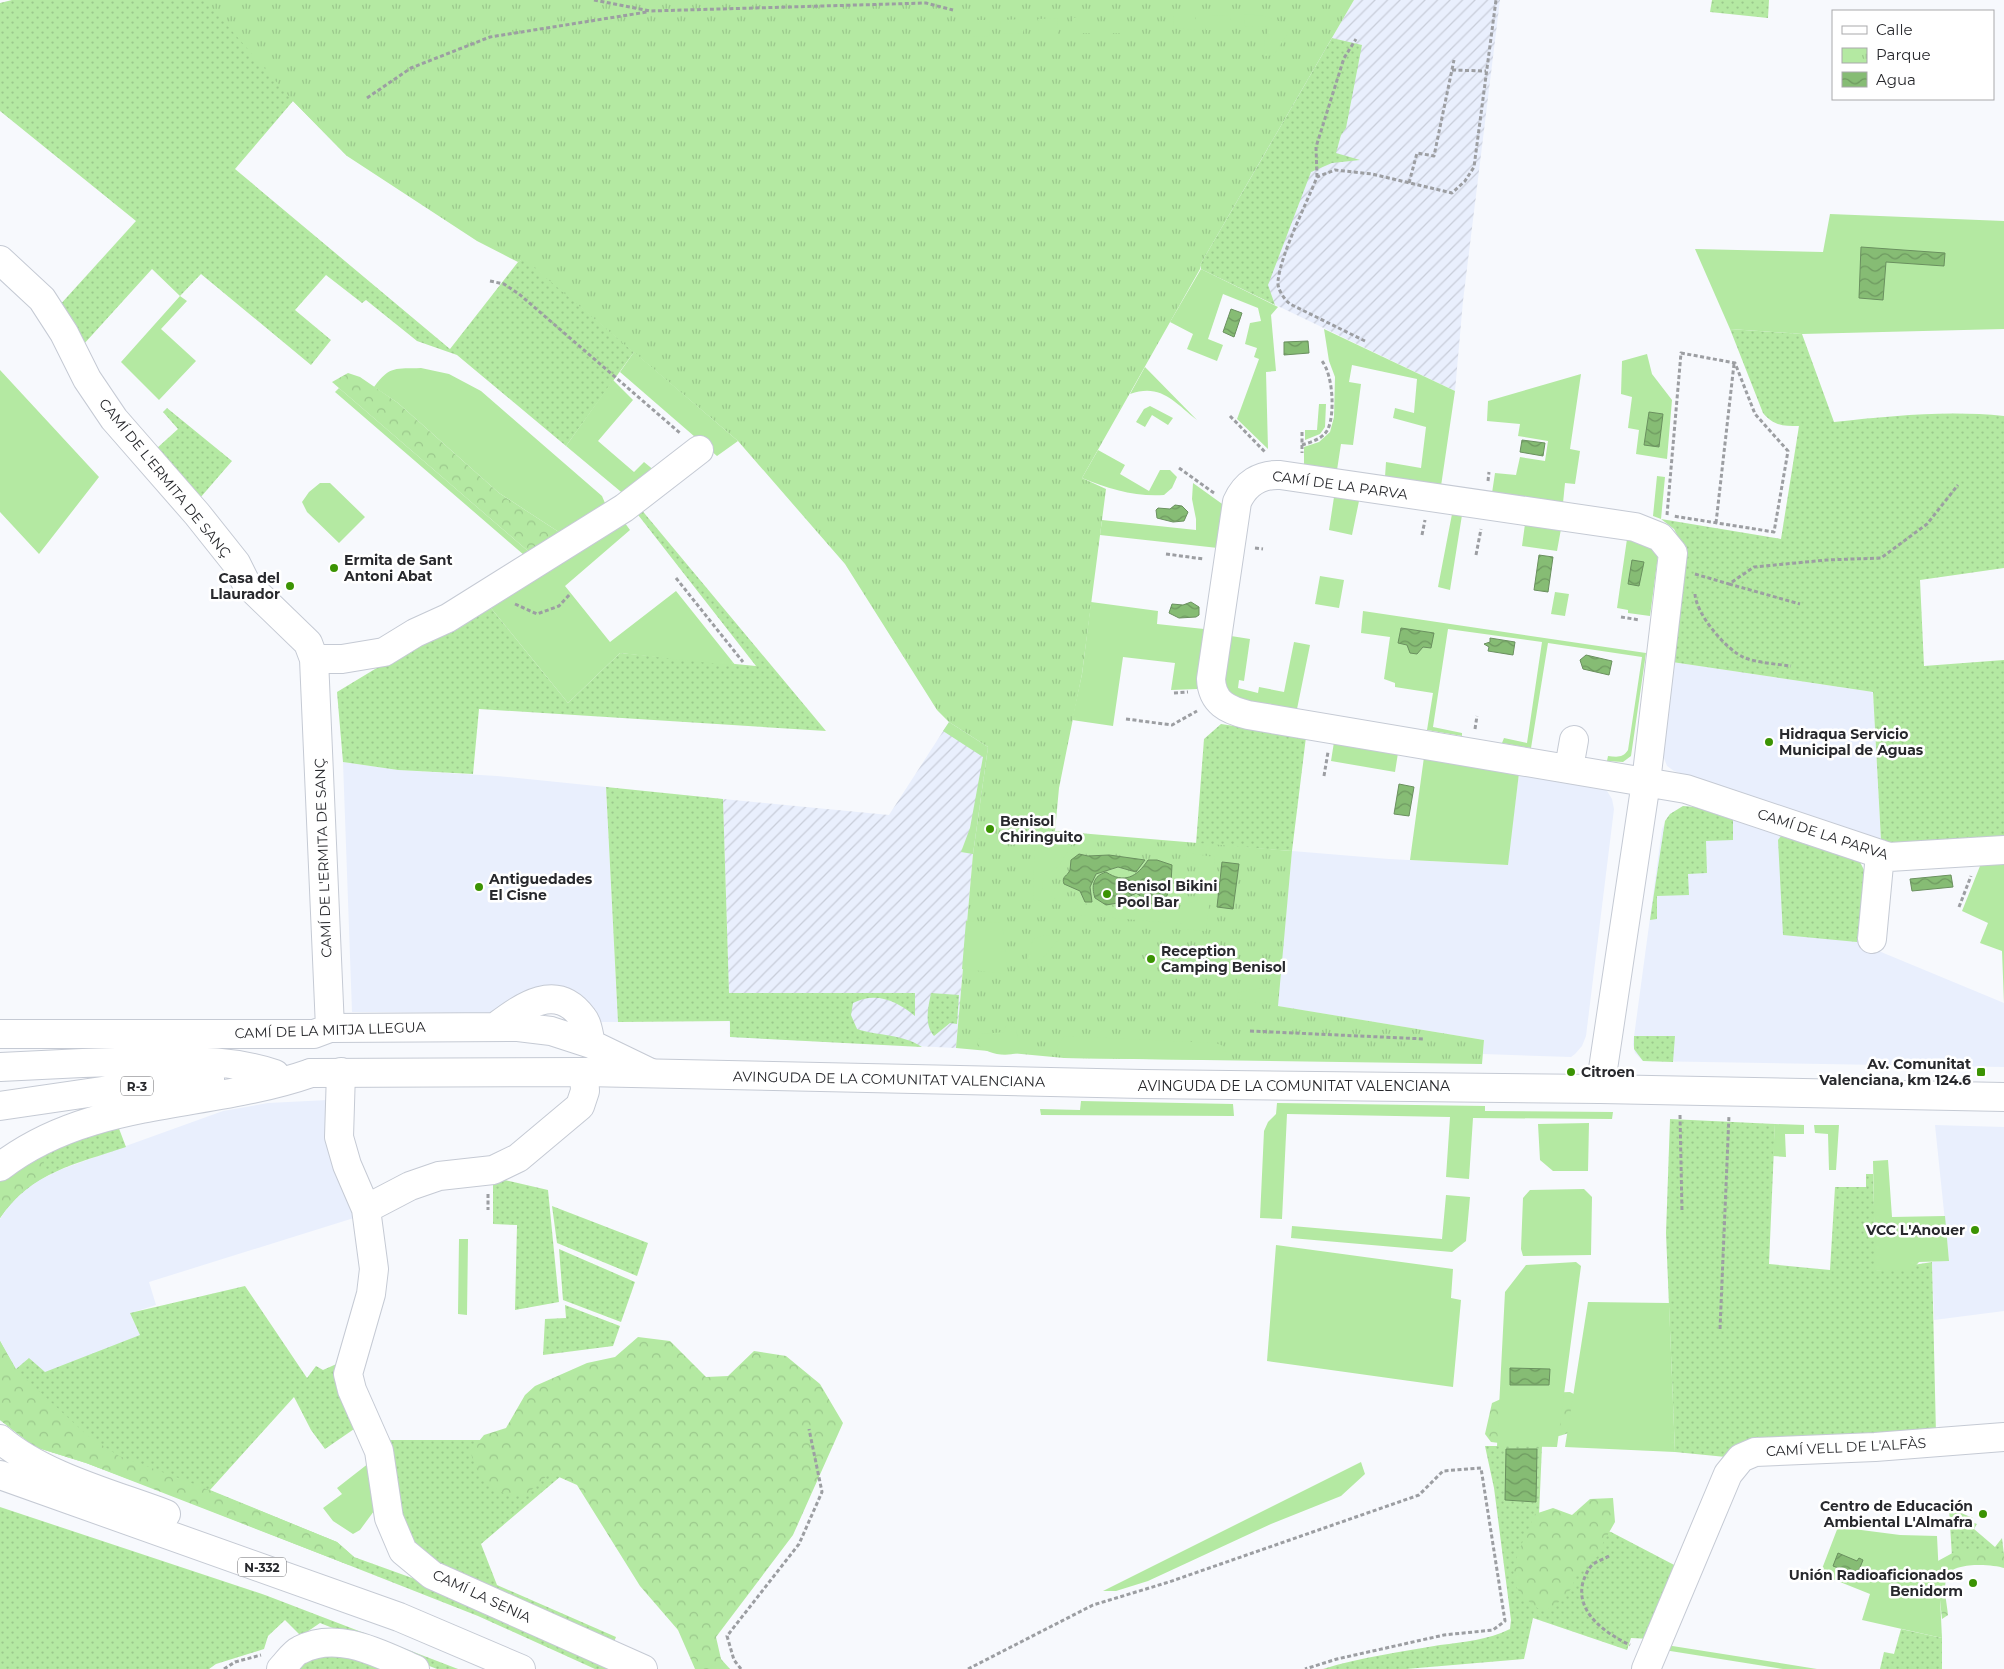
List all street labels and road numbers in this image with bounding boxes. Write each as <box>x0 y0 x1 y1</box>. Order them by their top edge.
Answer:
street label: CAMÍ DE L'ERMITA DE SANÇ <box>95 395 235 561</box>
street label: CAMÍ DE LA PARVA <box>1271 467 1410 504</box>
street label: CAMÍ DE L'ERMITA DE SANÇ <box>311 758 335 958</box>
street label: CAMÍ DE LA PARVA <box>1755 804 1892 864</box>
street label: CAMÍ DE LA MITJA LLEGUA <box>234 1018 427 1042</box>
street label: AVINGUDA DE LA COMUNITAT VALENCIANA <box>733 1067 1046 1091</box>
road number: R-3 <box>121 1076 153 1096</box>
street label: AVINGUDA DE LA COMUNITAT VALENCIANA <box>1138 1077 1451 1095</box>
street label: CAMÍ VELL DE L'ALFÀS <box>1765 1434 1927 1460</box>
road number: N-332 <box>238 1558 286 1576</box>
street label: CAMÍ LA SENIA <box>430 1565 535 1627</box>

